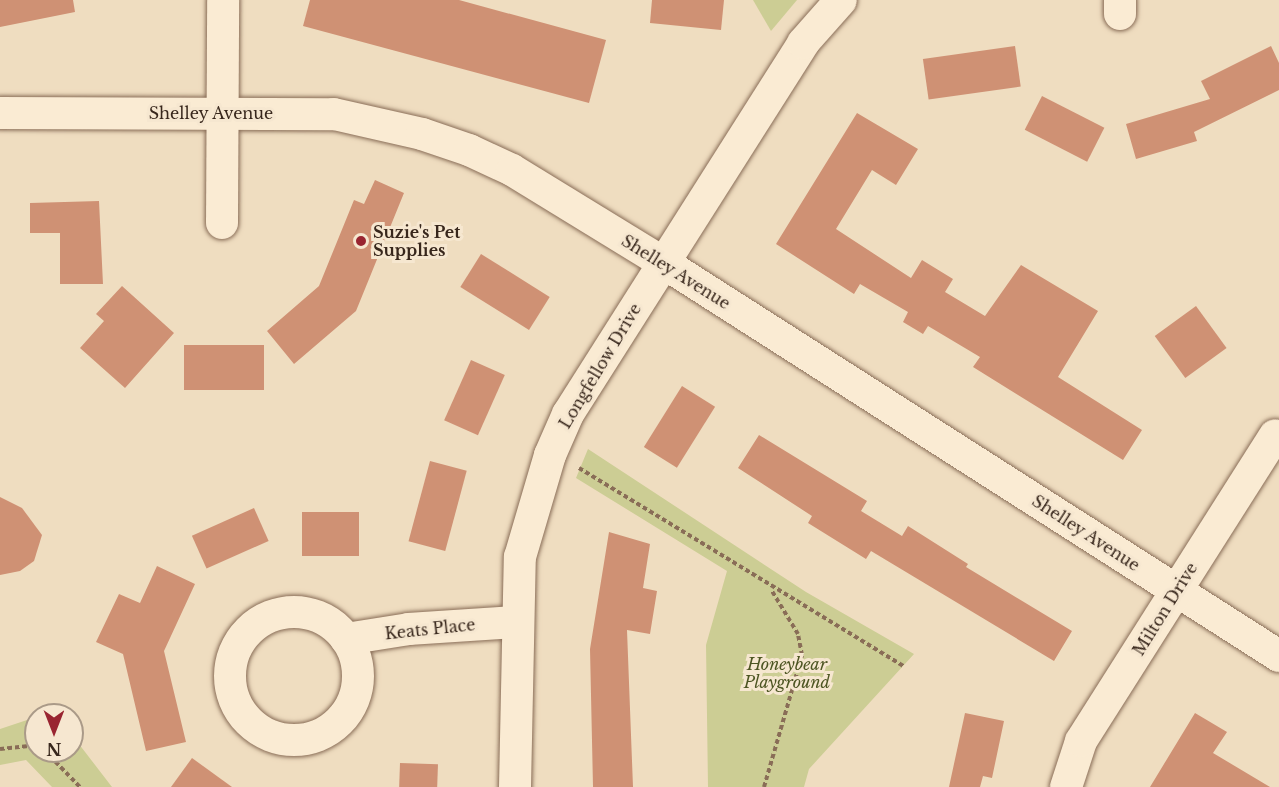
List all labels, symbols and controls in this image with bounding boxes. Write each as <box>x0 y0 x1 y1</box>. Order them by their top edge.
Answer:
street label: Shelley Avenue <box>148 103 274 123</box>
place label: Suzie's Pet Supplies <box>373 222 460 260</box>
street label: Shelley Avenue <box>618 231 734 313</box>
marker: Suzie's Pet Supplies <box>354 234 368 248</box>
street label: Longfellow Drive <box>555 300 645 432</box>
street label: Shelley Avenue <box>1028 491 1144 575</box>
street label: Milton Drive <box>1129 559 1201 659</box>
street label: Keats Place <box>384 615 476 643</box>
park label: Honeybear Playground <box>744 654 830 692</box>
north arrow <box>24 703 84 763</box>
text: N <box>46 739 62 759</box>

